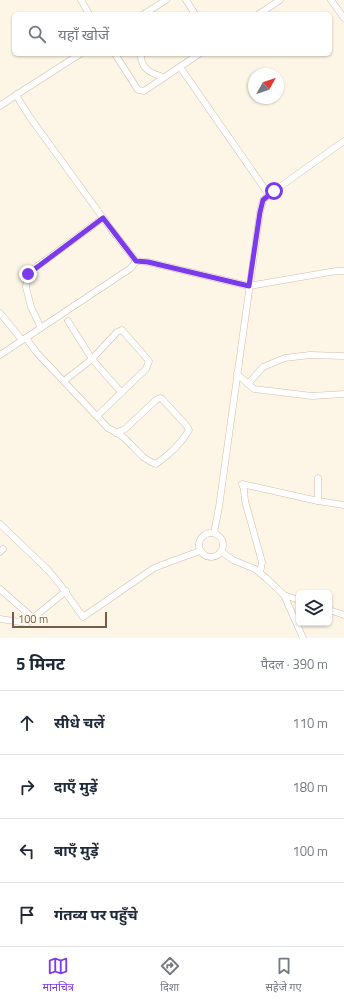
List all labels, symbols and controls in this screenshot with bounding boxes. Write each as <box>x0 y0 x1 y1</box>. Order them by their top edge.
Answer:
search box <box>12 12 332 56</box>
icon: search <box>26 23 48 45</box>
text: यहाँ खोजें <box>58 23 109 46</box>
north arrow <box>248 68 284 104</box>
route start <box>265 182 283 200</box>
route end <box>19 265 37 283</box>
map controls <box>296 590 332 626</box>
button: layers <box>296 590 332 626</box>
scale bar <box>12 610 107 629</box>
text: 100 m <box>18 611 48 627</box>
text: 5 मिनट <box>16 651 65 677</box>
text: पैदल · 390 m <box>261 654 328 674</box>
text: सीधे चलें <box>54 711 105 734</box>
icon: ahead <box>16 712 38 734</box>
text: 110 m <box>292 713 328 733</box>
text: दाएँ मुड़ें <box>54 775 98 798</box>
icon: right <box>16 776 38 798</box>
text: 180 m <box>292 777 328 797</box>
text: बाएँ मुड़ें <box>54 839 98 862</box>
icon: left <box>16 840 38 862</box>
text: 100 m <box>292 841 328 861</box>
text: गंतव्य पर पहुँचे <box>54 903 138 926</box>
icon: arrive <box>16 904 38 926</box>
tab: मानचित्र <box>42 955 74 995</box>
tab: दिशा <box>159 955 181 995</box>
tab: सहेजे गए <box>265 955 302 995</box>

